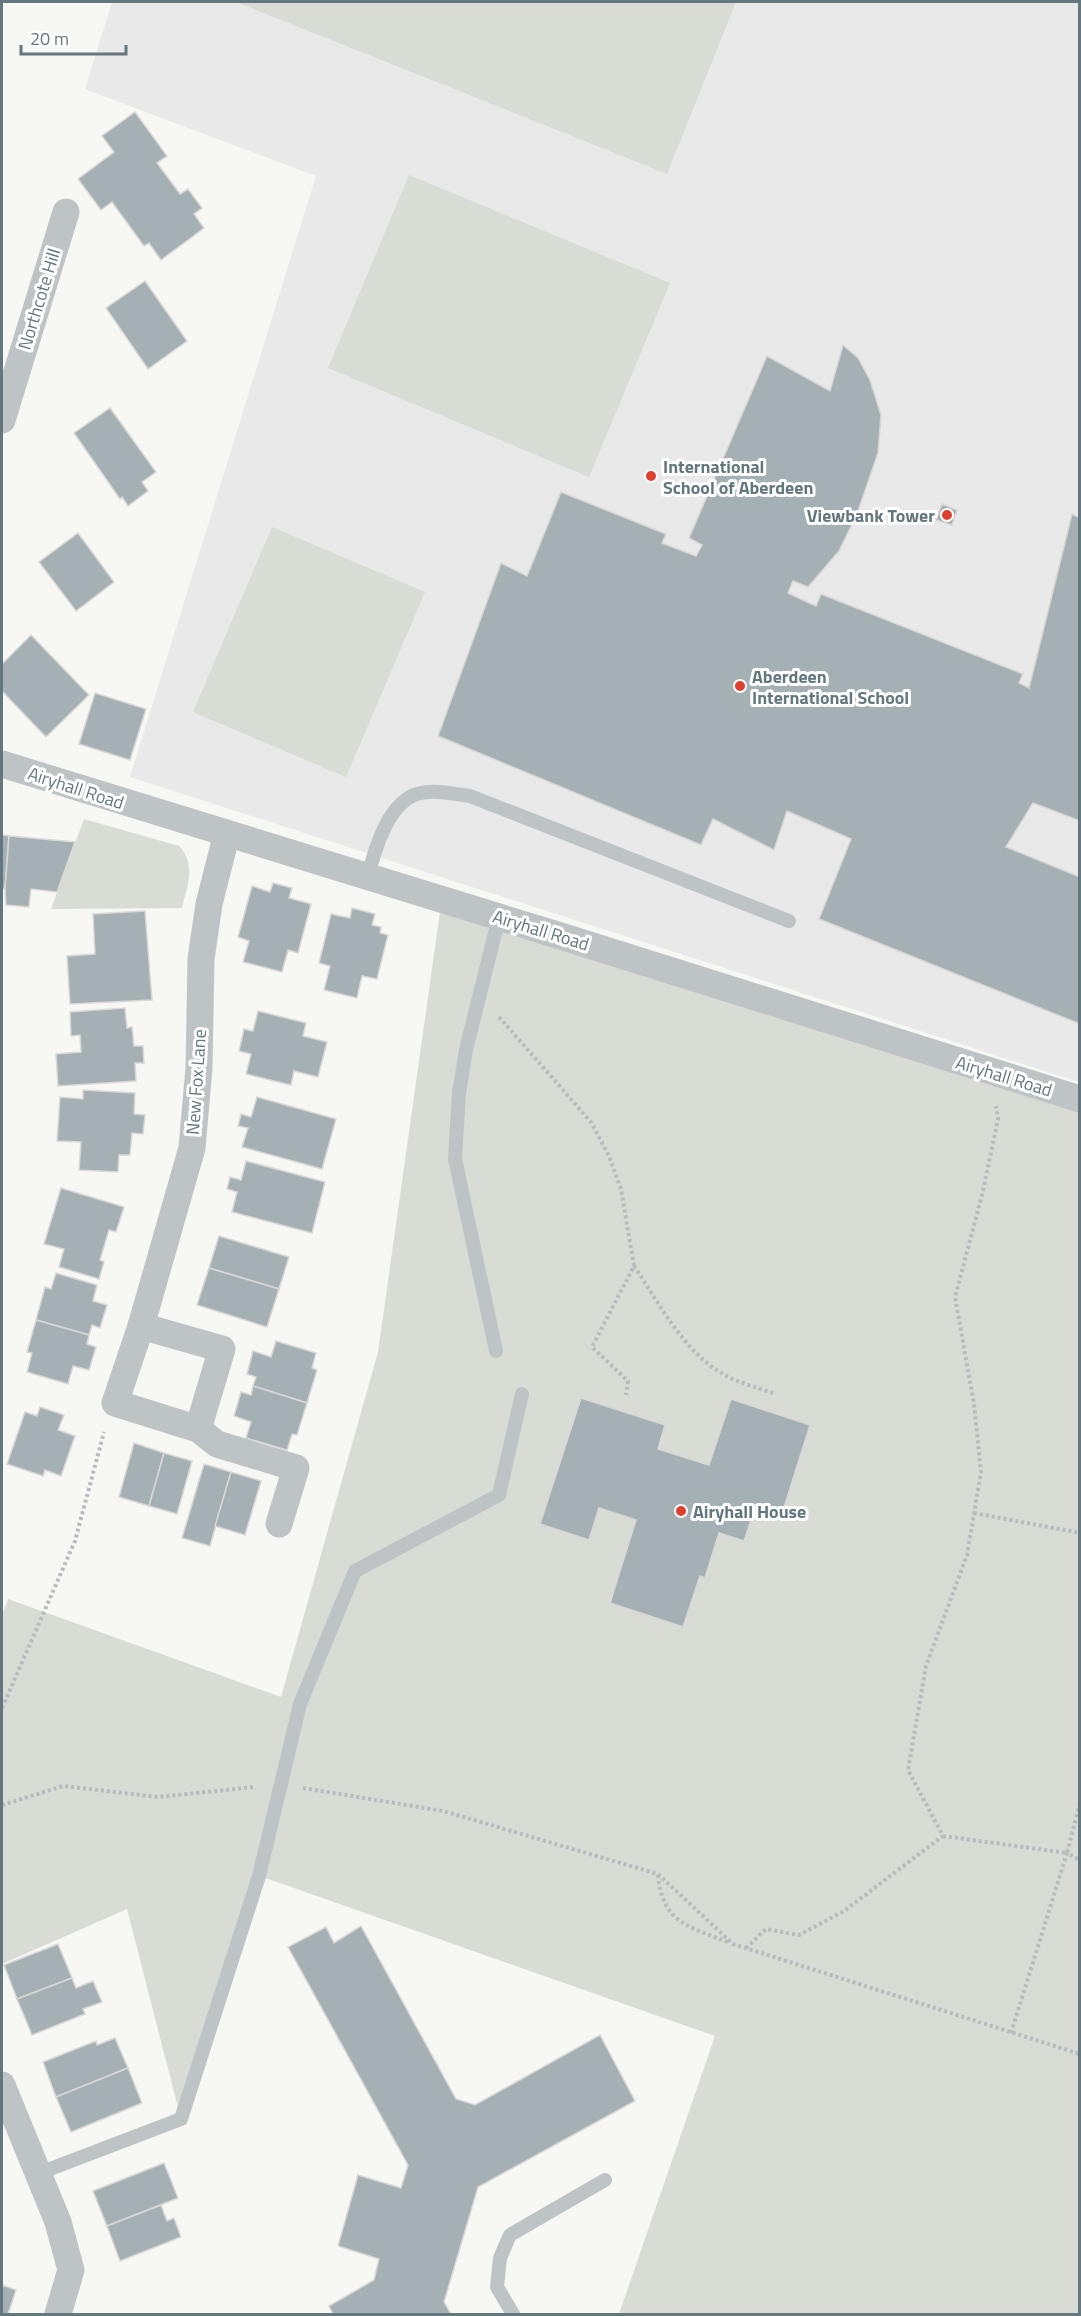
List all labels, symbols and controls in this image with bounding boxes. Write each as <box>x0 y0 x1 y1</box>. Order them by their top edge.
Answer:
scale bar <box>21 18 126 56</box>
text: 20 m <box>30 25 69 52</box>
street label: Northcote Hill <box>11 245 67 353</box>
place label: International School of Aberdeen <box>663 453 813 501</box>
marker: International School of Aberdeen <box>644 469 658 483</box>
place label: Viewbank Tower <box>807 502 935 529</box>
marker: Viewbank Tower <box>940 508 954 522</box>
place label: Aberdeen International School <box>752 663 909 711</box>
marker: Aberdeen International School <box>733 679 747 693</box>
street label: Airyhall Road <box>24 760 128 816</box>
street label: Airyhall Road <box>489 903 593 957</box>
street label: New Fox Lane <box>179 1028 213 1136</box>
street label: Airyhall Road <box>952 1049 1056 1103</box>
place label: Airyhall House <box>693 1498 806 1525</box>
marker: Airyhall House <box>674 1504 688 1518</box>

